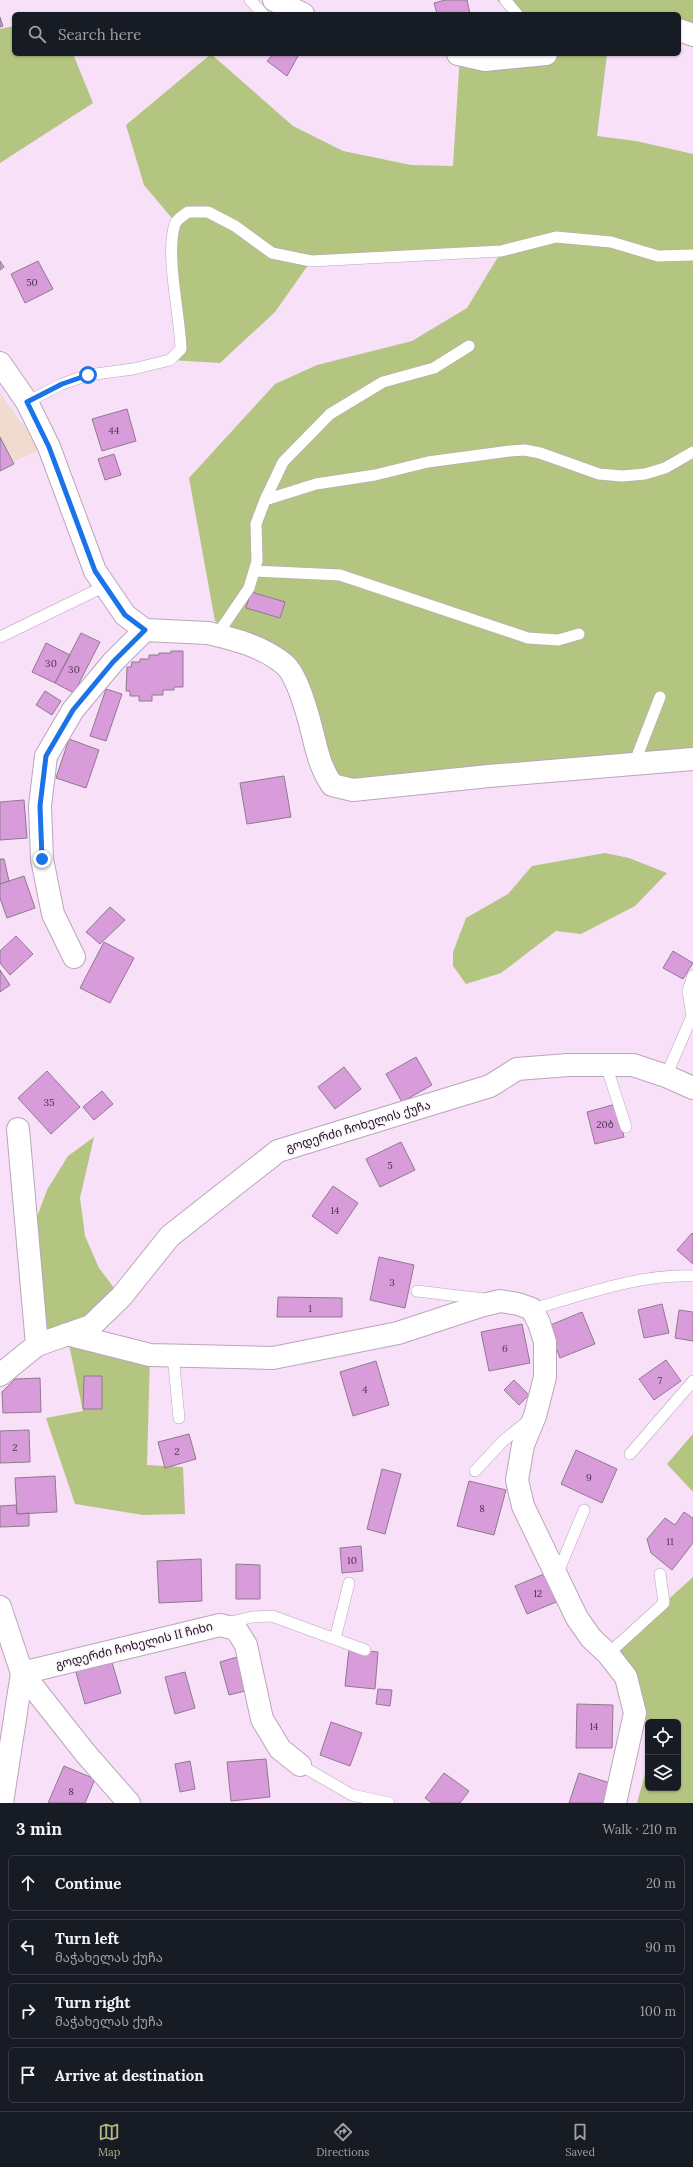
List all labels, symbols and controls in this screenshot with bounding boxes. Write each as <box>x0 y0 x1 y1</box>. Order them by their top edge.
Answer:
search box <box>12 12 681 56</box>
icon: search <box>26 23 48 45</box>
text: Search here <box>58 25 141 44</box>
house number: 50 <box>26 276 38 289</box>
route start <box>79 366 97 384</box>
house number: 44 <box>109 424 120 437</box>
house number: 30 <box>45 657 57 670</box>
house number: 30 <box>68 663 80 676</box>
route end <box>33 850 51 868</box>
house number: 35 <box>43 1096 55 1109</box>
street label: გოდერძი ჩოხელის ქუჩა <box>284 1097 432 1156</box>
house number: 20ბ <box>596 1118 614 1131</box>
house number: 5 <box>387 1159 393 1172</box>
house number: 14 <box>330 1204 340 1217</box>
house number: 3 <box>389 1276 395 1289</box>
house number: 1 <box>308 1302 312 1315</box>
house number: 6 <box>502 1342 508 1355</box>
house number: 7 <box>658 1374 663 1387</box>
house number: 4 <box>362 1383 368 1396</box>
house number: 2 <box>12 1441 18 1454</box>
house number: 2 <box>174 1445 180 1458</box>
house number: 9 <box>586 1471 592 1484</box>
house number: 8 <box>479 1502 485 1515</box>
house number: 11 <box>666 1535 674 1548</box>
house number: 10 <box>347 1554 357 1567</box>
house number: 12 <box>533 1587 543 1600</box>
street label: გოდერძი ჩოხელის II ჩიხი <box>54 1618 215 1673</box>
map controls <box>645 1719 681 1791</box>
button: locate <box>645 1719 681 1755</box>
house number: 14 <box>589 1720 599 1733</box>
button: layers <box>645 1755 681 1791</box>
house number: 8 <box>68 1785 74 1798</box>
text: 3 min <box>16 1818 62 1840</box>
text: Walk · 210 m <box>602 1821 677 1838</box>
icon: ahead <box>17 1872 39 1894</box>
text: Continue <box>55 1874 121 1893</box>
text: 20 m <box>646 1875 676 1892</box>
text: Turn left <box>55 1929 119 1948</box>
icon: left <box>17 1936 39 1958</box>
text: 90 m <box>645 1939 676 1956</box>
text: მაჭახელას ქუჩა <box>55 1949 163 1966</box>
text: Turn right <box>55 1993 131 2012</box>
icon: right <box>17 2000 39 2022</box>
text: 100 m <box>640 2003 676 2020</box>
text: მაჭახელას ქუჩა <box>55 2013 163 2030</box>
icon: arrive <box>17 2064 39 2086</box>
text: Arrive at destination <box>55 2066 204 2085</box>
tab: Map <box>98 2121 120 2159</box>
tab: Directions <box>316 2121 369 2159</box>
tab: Saved <box>565 2121 595 2159</box>

